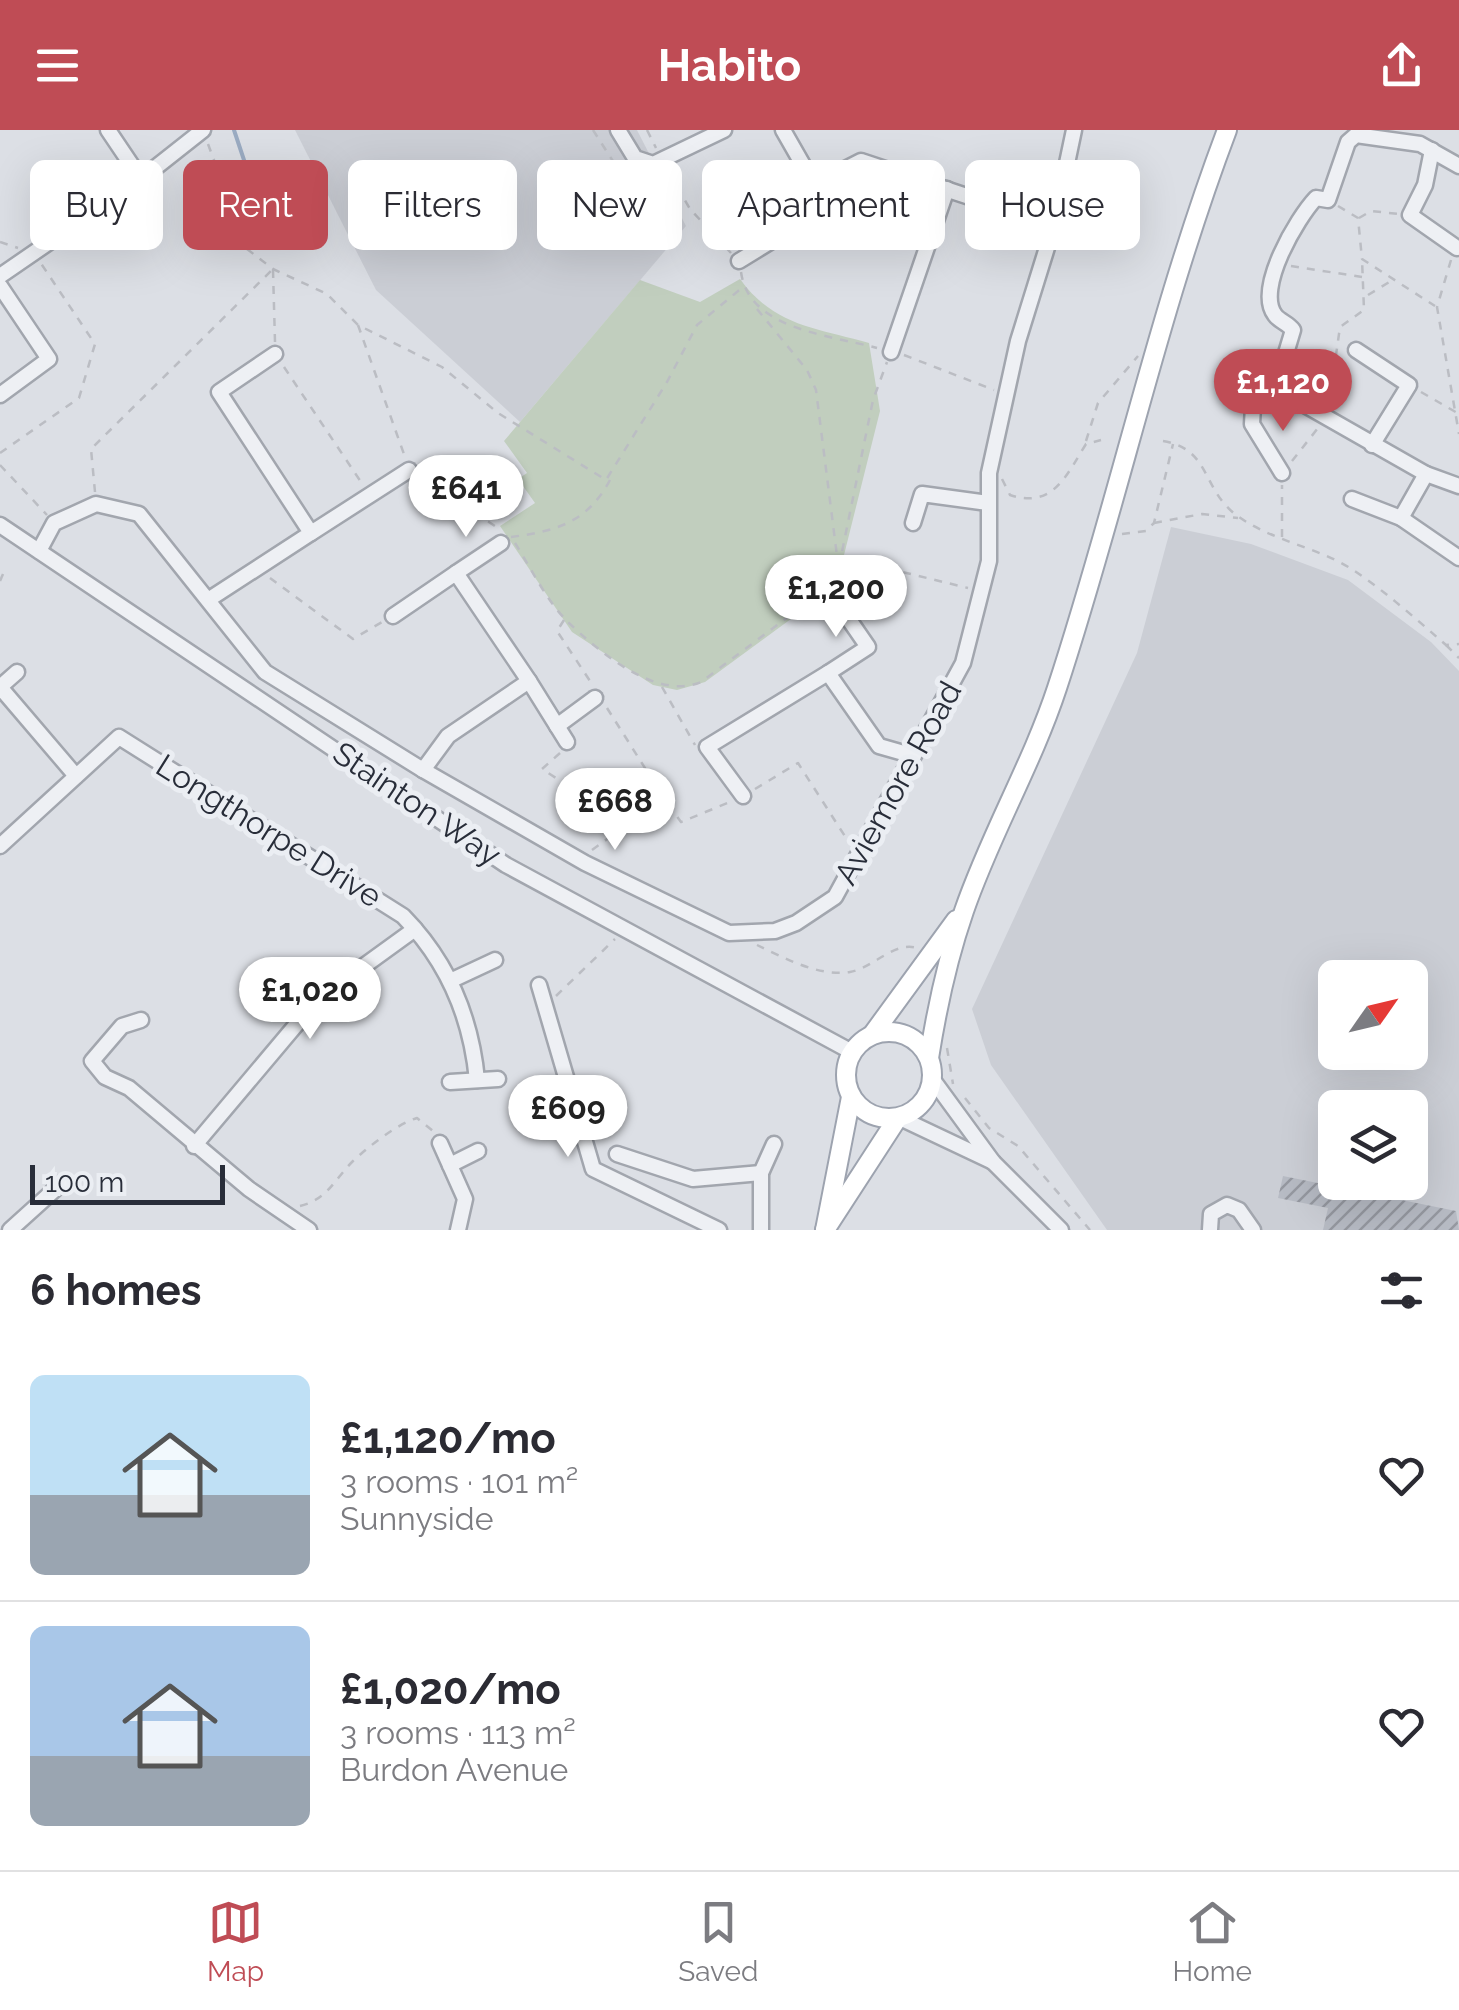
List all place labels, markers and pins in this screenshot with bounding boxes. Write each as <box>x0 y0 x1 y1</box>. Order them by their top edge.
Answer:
pin: £1,120 <box>1202 349 1364 434</box>
pin: £641 <box>407 455 525 540</box>
pin: £1,200 <box>755 555 917 640</box>
pin: £668 <box>556 768 674 853</box>
pin: £1,020 <box>229 957 391 1042</box>
pin: £609 <box>509 1075 627 1160</box>

